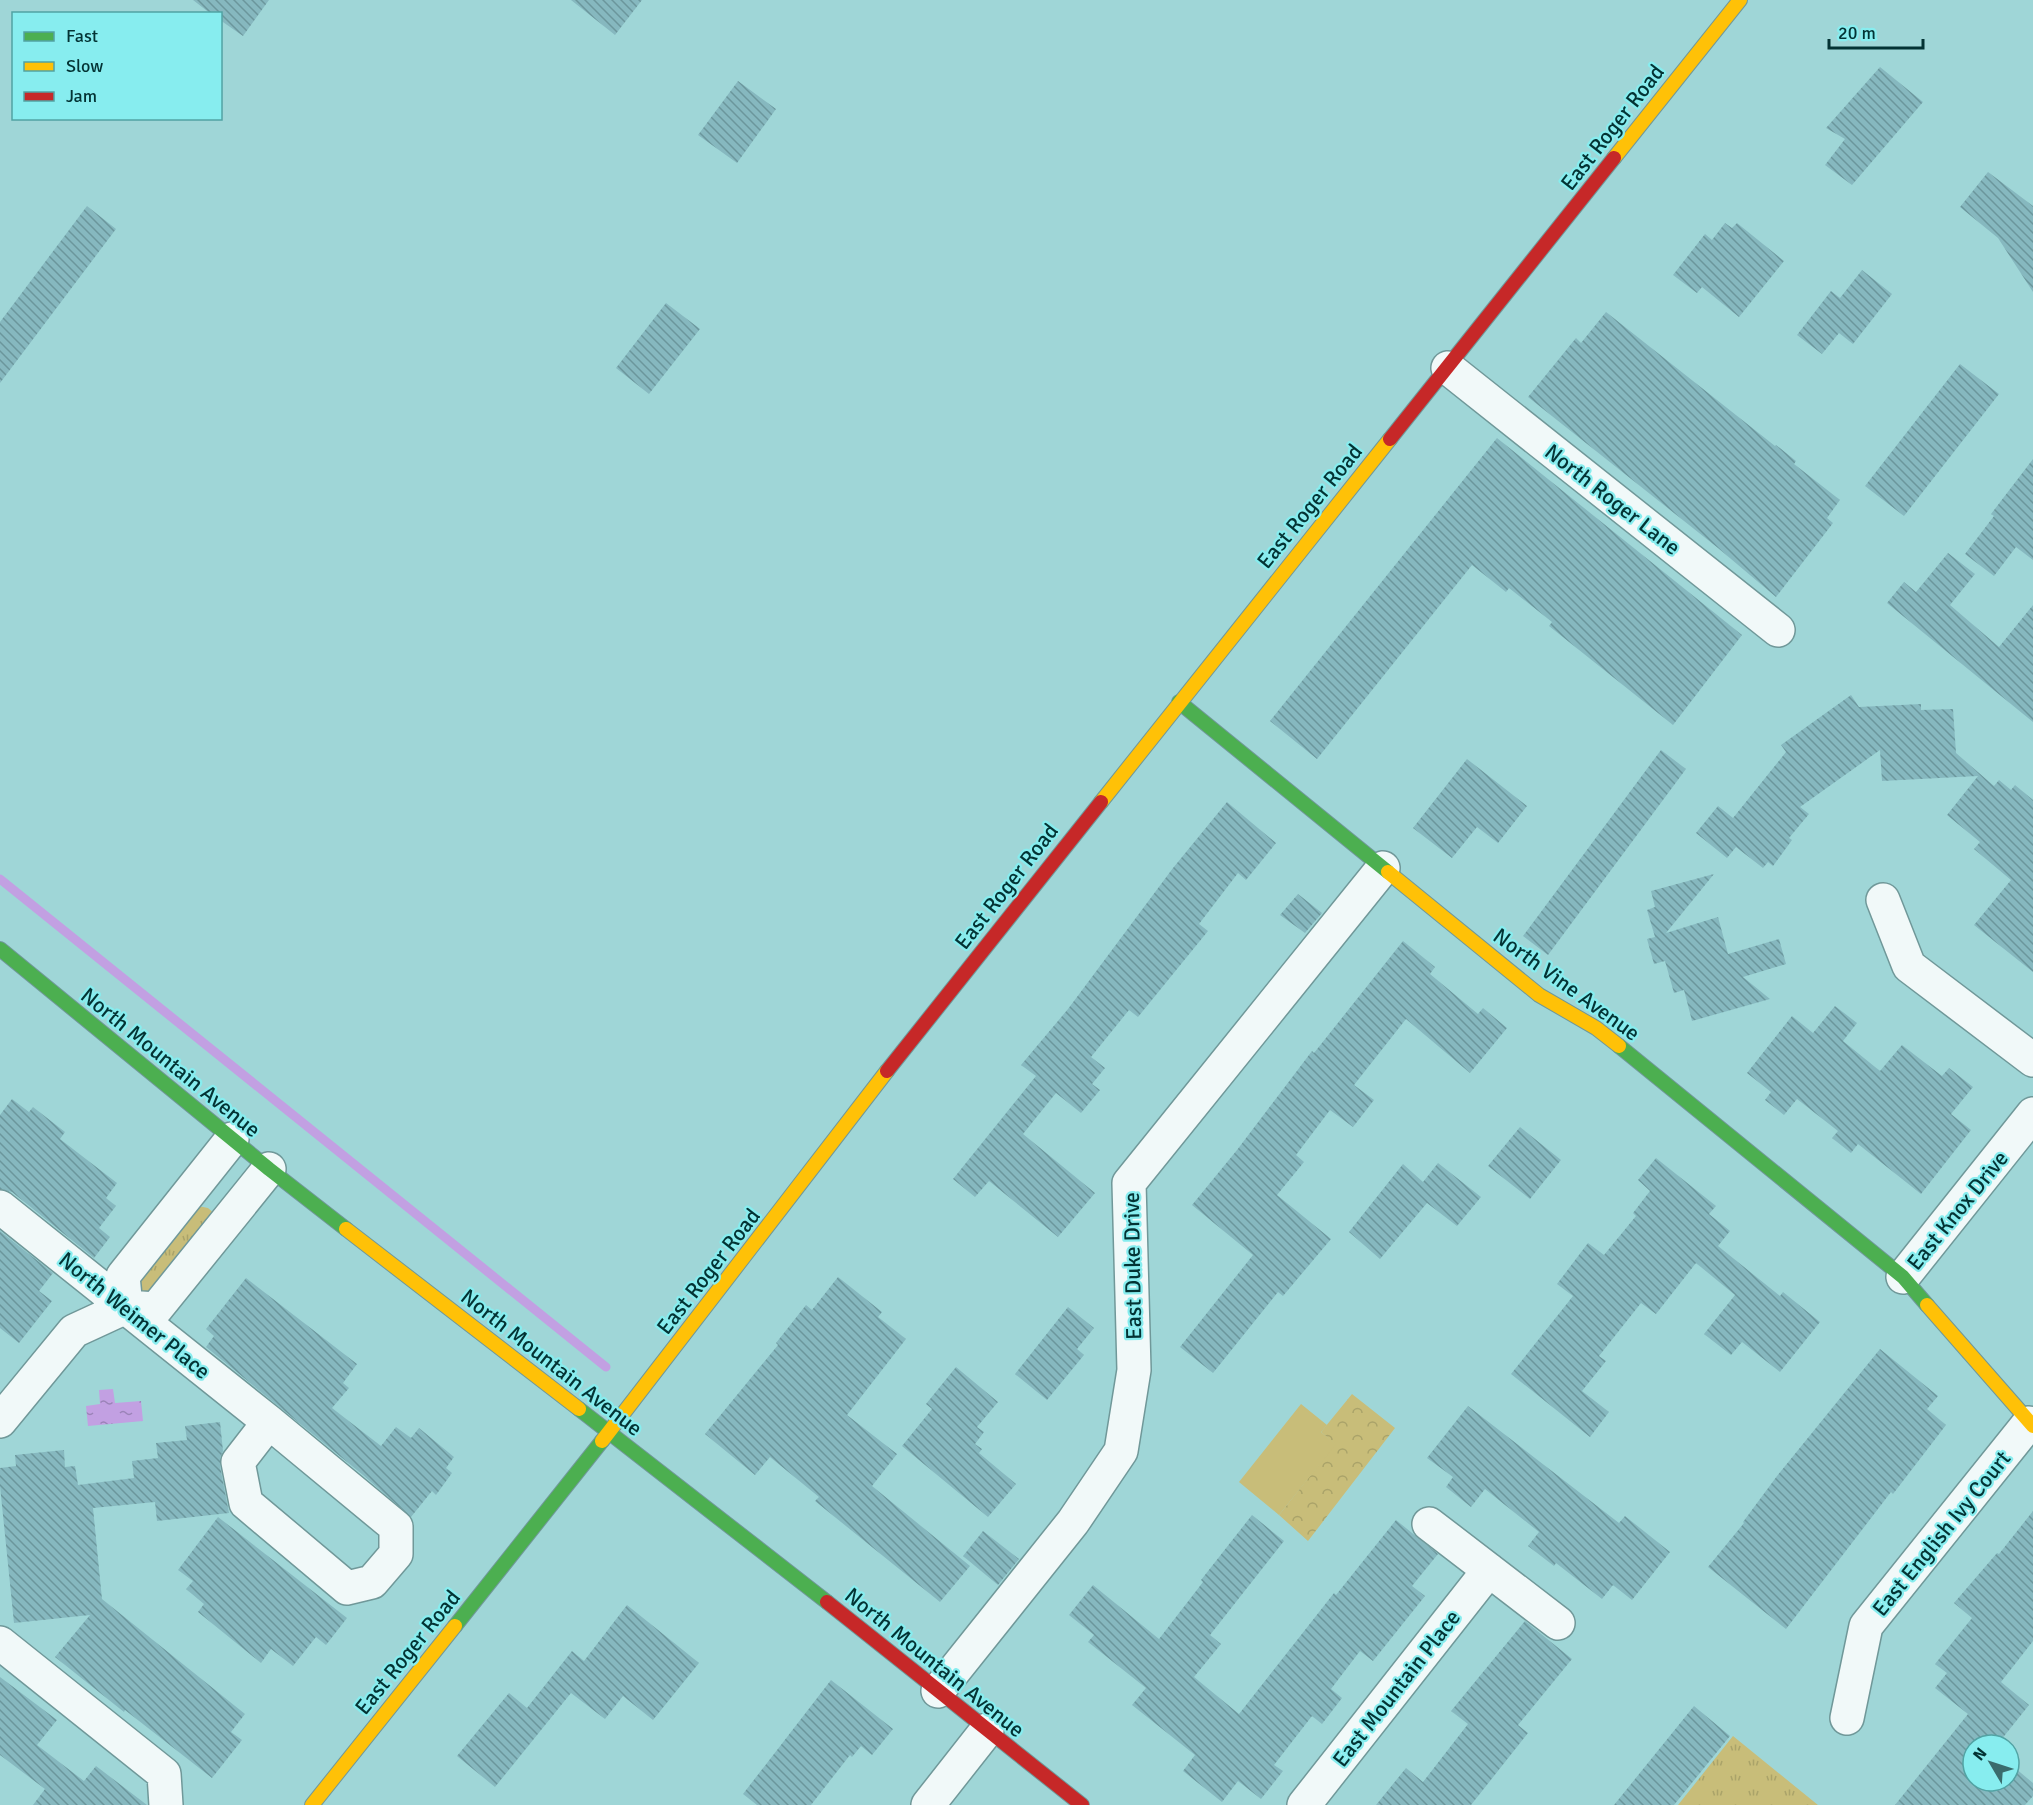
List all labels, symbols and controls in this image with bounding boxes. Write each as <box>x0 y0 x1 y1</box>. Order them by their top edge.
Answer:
legend <box>12 12 222 120</box>
scale bar <box>1829 12 1924 50</box>
text: 20 m <box>1838 22 1876 44</box>
text: Fast <box>66 25 98 47</box>
text: Slow <box>66 55 103 77</box>
street label: East Roger Road <box>1555 59 1670 196</box>
text: Jam <box>66 85 97 107</box>
street label: North Roger Lane <box>1539 438 1686 561</box>
street label: East Roger Road <box>1251 439 1368 574</box>
street label: East Roger Road <box>949 818 1064 955</box>
street label: North Vine Avenue <box>1488 922 1645 1047</box>
street label: North Mountain Avenue <box>75 982 266 1143</box>
street label: East Knox Drive <box>1901 1145 2014 1276</box>
street label: East Duke Drive <box>1118 1192 1147 1340</box>
street label: East Roger Road <box>651 1203 766 1340</box>
street label: North Weimer Place <box>54 1246 216 1385</box>
street label: North Mountain Avenue <box>455 1283 648 1442</box>
street label: East English Ivy Court <box>1866 1445 2017 1621</box>
street label: North Mountain Avenue <box>839 1582 1030 1743</box>
street label: East Roger Road <box>349 1585 466 1720</box>
street label: East Mountain Place <box>1327 1604 1466 1772</box>
north arrow <box>1961 1733 2021 1793</box>
text: N <box>1969 1744 1991 1765</box>

